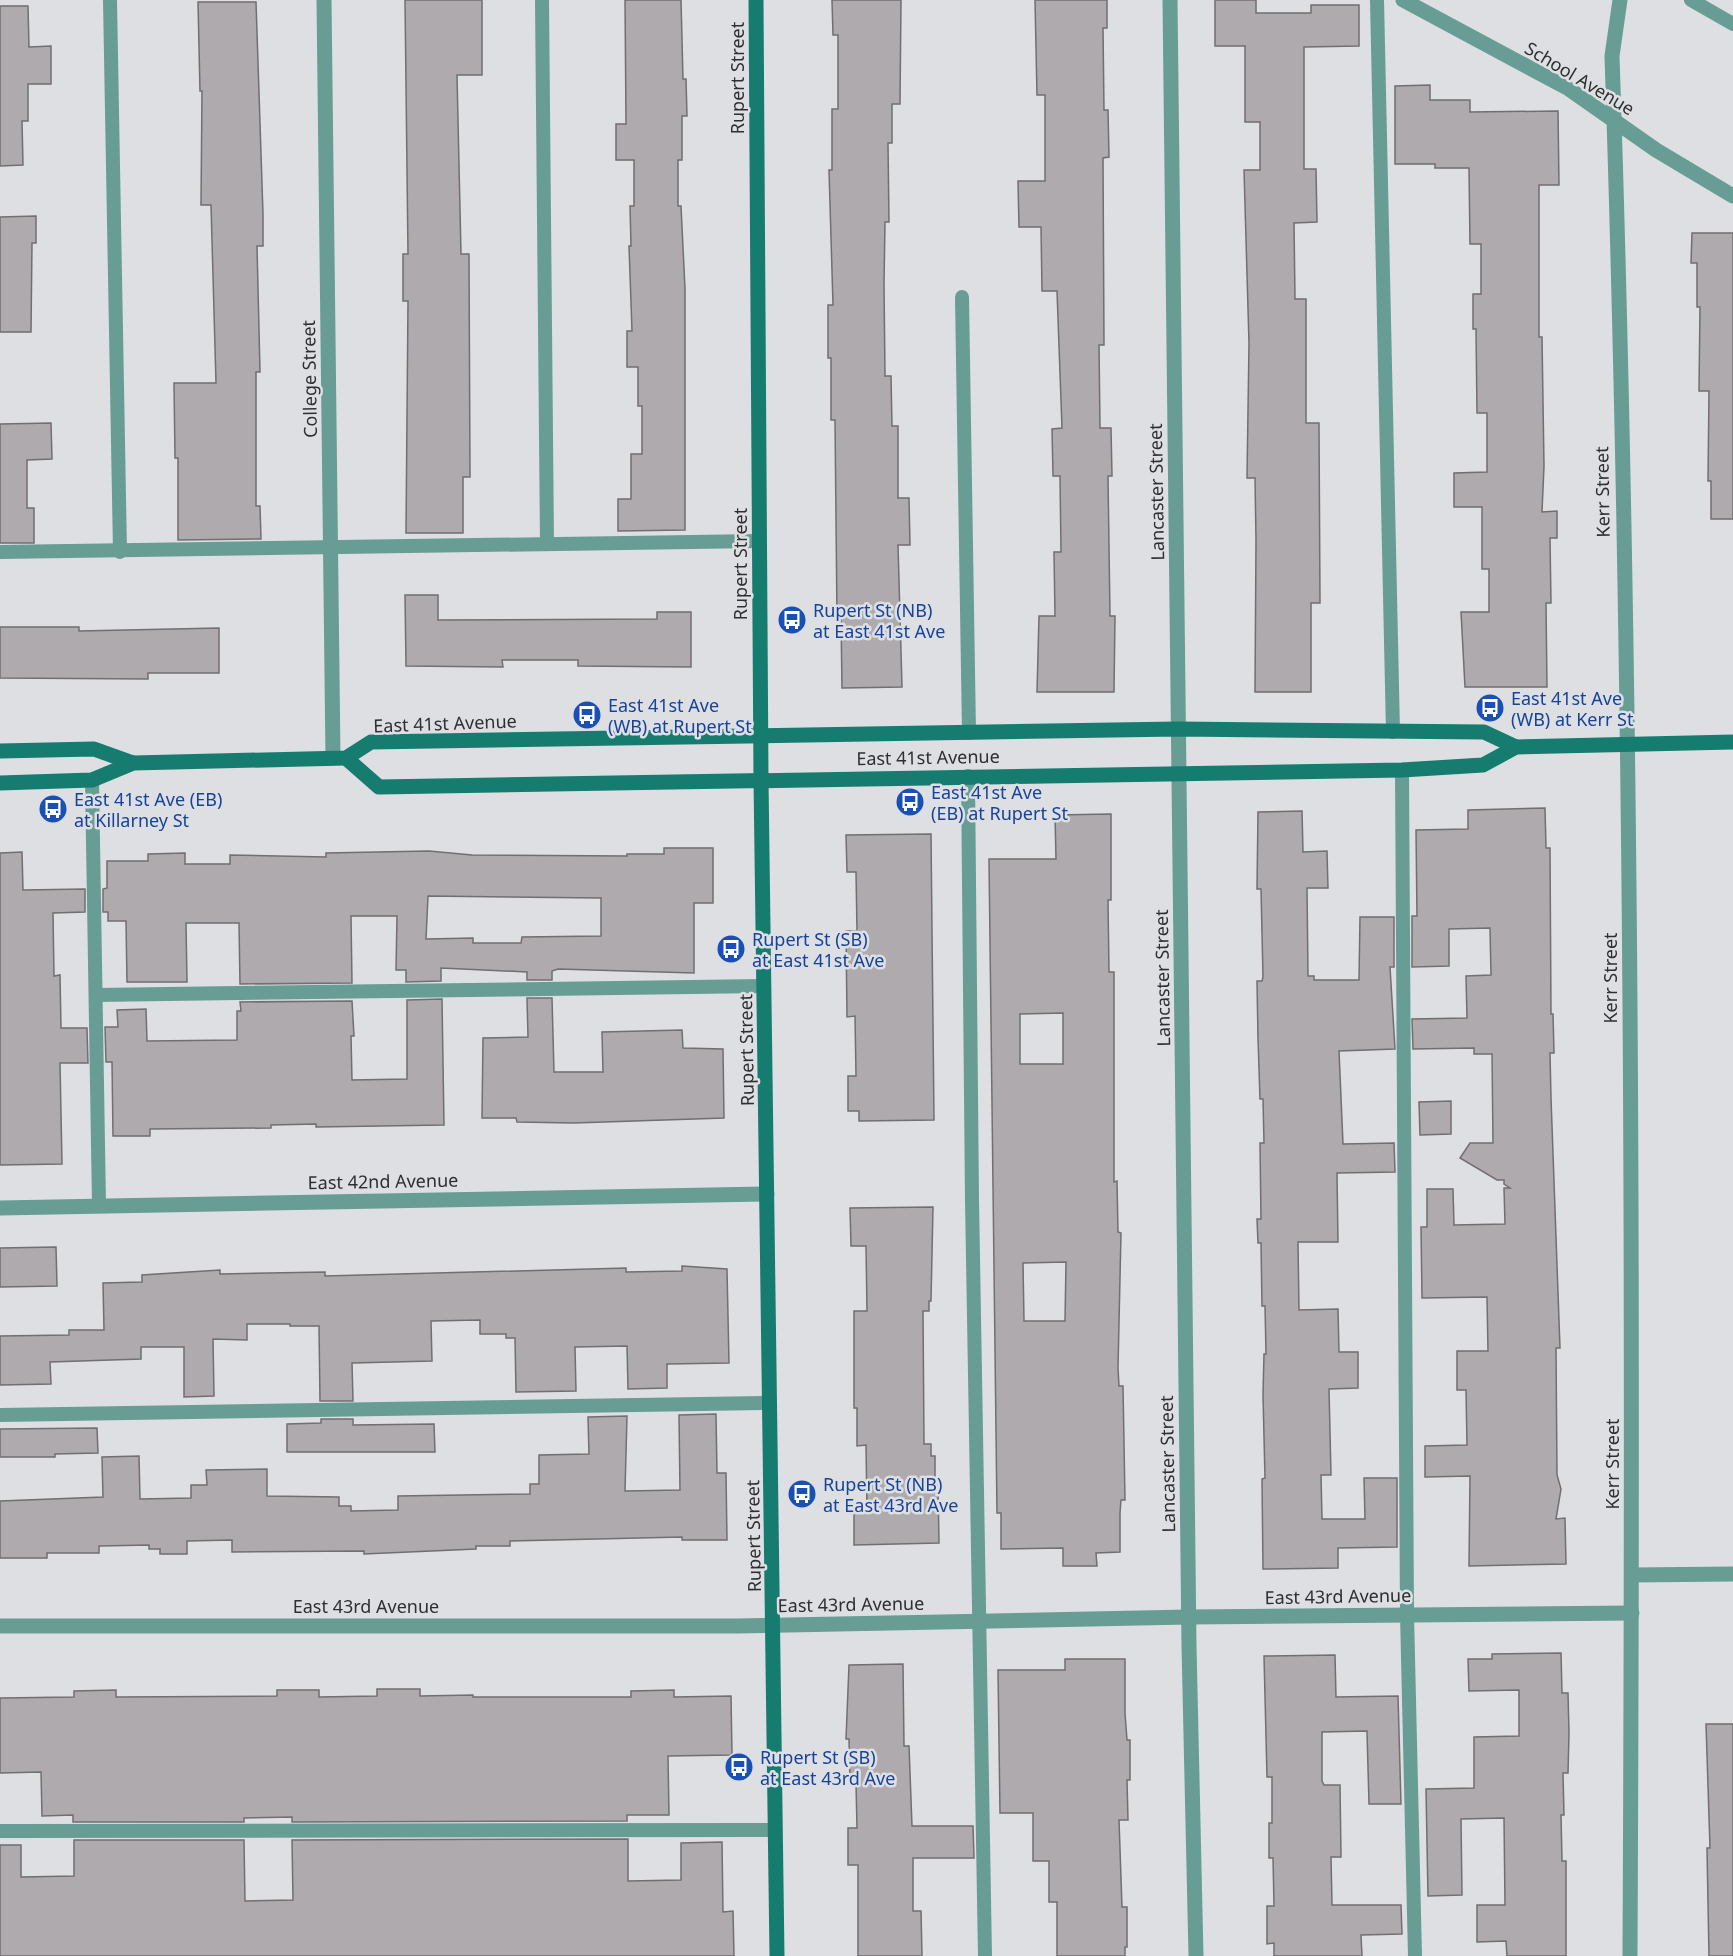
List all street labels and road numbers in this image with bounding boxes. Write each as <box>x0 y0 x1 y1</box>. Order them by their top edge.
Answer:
street label: Rupert Street <box>725 21 749 134</box>
street label: School Avenue <box>1521 36 1639 120</box>
street label: College Street <box>296 319 322 438</box>
street label: Lancaster Street <box>1143 423 1169 561</box>
street label: Kerr Street <box>1589 446 1615 538</box>
street label: Rupert Street <box>728 507 752 620</box>
street label: East 41st Avenue <box>373 709 517 737</box>
street label: East 41st Avenue <box>856 744 1000 770</box>
street label: Lancaster Street <box>1149 909 1175 1047</box>
street label: Kerr Street <box>1598 932 1622 1024</box>
street label: Rupert Street <box>733 993 759 1106</box>
street label: East 42nd Avenue <box>308 1168 458 1194</box>
street label: Lancaster Street <box>1154 1395 1180 1533</box>
street label: Kerr Street <box>1600 1418 1624 1510</box>
street label: Rupert Street <box>740 1479 766 1592</box>
street label: East 43rd Avenue <box>1265 1583 1411 1609</box>
street label: East 43rd Avenue <box>778 1591 924 1617</box>
street label: East 43rd Avenue <box>293 1594 439 1618</box>

